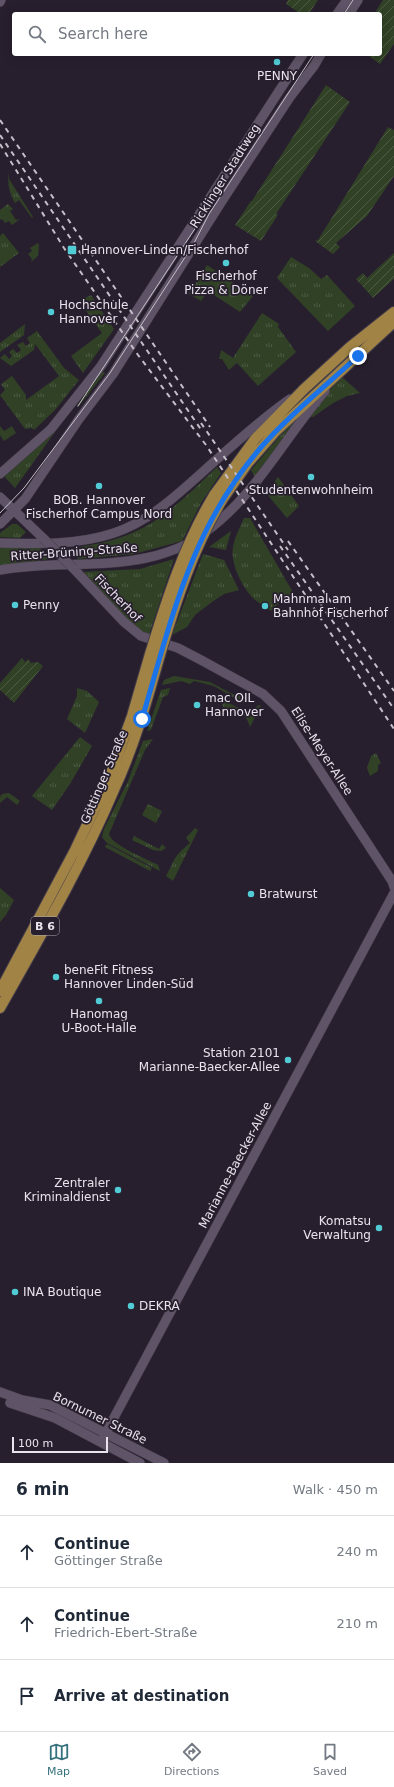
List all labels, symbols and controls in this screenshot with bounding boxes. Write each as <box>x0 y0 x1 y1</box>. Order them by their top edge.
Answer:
search box <box>12 12 382 56</box>
icon: search <box>26 23 48 45</box>
text: Search here <box>58 25 148 43</box>
marker: PENNY <box>272 57 282 67</box>
place label: PENNY <box>257 69 298 83</box>
street label: Ricklinger Stadtweg <box>187 121 263 231</box>
place label: Hannover-Linden/Fischerhof <box>81 243 249 257</box>
marker: Hannover-Linden/Fischerhof <box>66 244 78 256</box>
marker: Fischerhof Pizza & Döner <box>221 258 231 268</box>
place label: Fischerhof Pizza & Döner <box>184 269 268 297</box>
place label: Hochschule Hannover <box>59 298 128 326</box>
marker: Hochschule Hannover <box>46 307 56 317</box>
route end <box>349 347 367 365</box>
marker: Studentenwohnheim <box>306 472 316 482</box>
marker: BOB. Hannover Fischerhof Campus Nord <box>94 481 104 491</box>
place label: Studentenwohnheim <box>249 483 373 497</box>
place label: BOB. Hannover Fischerhof Campus Nord <box>26 493 172 521</box>
street label: Ritter-Brüning-Straße <box>10 541 138 563</box>
street label: Fischerhof <box>92 571 145 625</box>
place label: Mahnmal am Bahnhof Fischerhof <box>273 592 389 620</box>
place label: Penny <box>23 598 60 612</box>
marker: Penny <box>10 600 20 610</box>
marker: Mahnmal am Bahnhof Fischerhof <box>260 601 270 611</box>
place label: mac OIL Hannover <box>205 691 263 719</box>
marker: mac OIL Hannover <box>192 700 202 710</box>
street label: Elise-Meyer-Allee <box>288 704 356 798</box>
route start <box>133 710 151 728</box>
street label: Göttinger Straße <box>78 728 130 826</box>
place label: Bratwurst <box>259 887 318 901</box>
marker: Bratwurst <box>246 889 256 899</box>
road number: B 6 <box>31 917 59 935</box>
place label: beneFit Fitness Hannover Linden-Süd <box>64 963 194 991</box>
marker: beneFit Fitness Hannover Linden-Süd <box>51 972 61 982</box>
marker: Hanomag U-Boot-Halle <box>94 996 104 1006</box>
place label: Hanomag U-Boot-Halle <box>61 1007 137 1035</box>
place label: Station 2101 Marianne-Baecker-Allee <box>139 1046 280 1074</box>
marker: Station 2101 Marianne-Baecker-Allee <box>283 1055 293 1065</box>
street label: Marianne-Baecker-Allee <box>196 1099 274 1231</box>
place label: Zentraler Kriminaldienst <box>24 1176 110 1204</box>
marker: Zentraler Kriminaldienst <box>113 1185 123 1195</box>
place label: Komatsu Verwaltung <box>303 1214 371 1242</box>
marker: Komatsu Verwaltung <box>374 1223 384 1233</box>
place label: INA Boutique <box>23 1285 101 1299</box>
marker: INA Boutique <box>10 1287 20 1297</box>
place label: DEKRA <box>139 1299 181 1313</box>
marker: DEKRA <box>126 1301 136 1311</box>
street label: Bornumer Straße <box>51 1389 149 1447</box>
scale bar <box>12 1435 108 1454</box>
text: 100 m <box>18 1437 53 1450</box>
text: 6 min <box>16 1479 69 1499</box>
text: Walk · 450 m <box>293 1482 378 1497</box>
text: Continue <box>54 1535 130 1553</box>
icon: ahead <box>16 1541 38 1563</box>
text: 240 m <box>336 1544 378 1559</box>
text: Göttinger Straße <box>54 1553 163 1568</box>
text: Continue <box>54 1607 130 1625</box>
icon: ahead <box>16 1613 38 1635</box>
text: 210 m <box>336 1616 378 1631</box>
text: Friedrich-Ebert-Straße <box>54 1625 197 1640</box>
icon: arrive <box>16 1685 38 1707</box>
text: Arrive at destination <box>54 1687 229 1705</box>
tab: Map <box>47 1741 70 1778</box>
tab: Directions <box>164 1741 219 1778</box>
tab: Saved <box>313 1741 347 1778</box>

